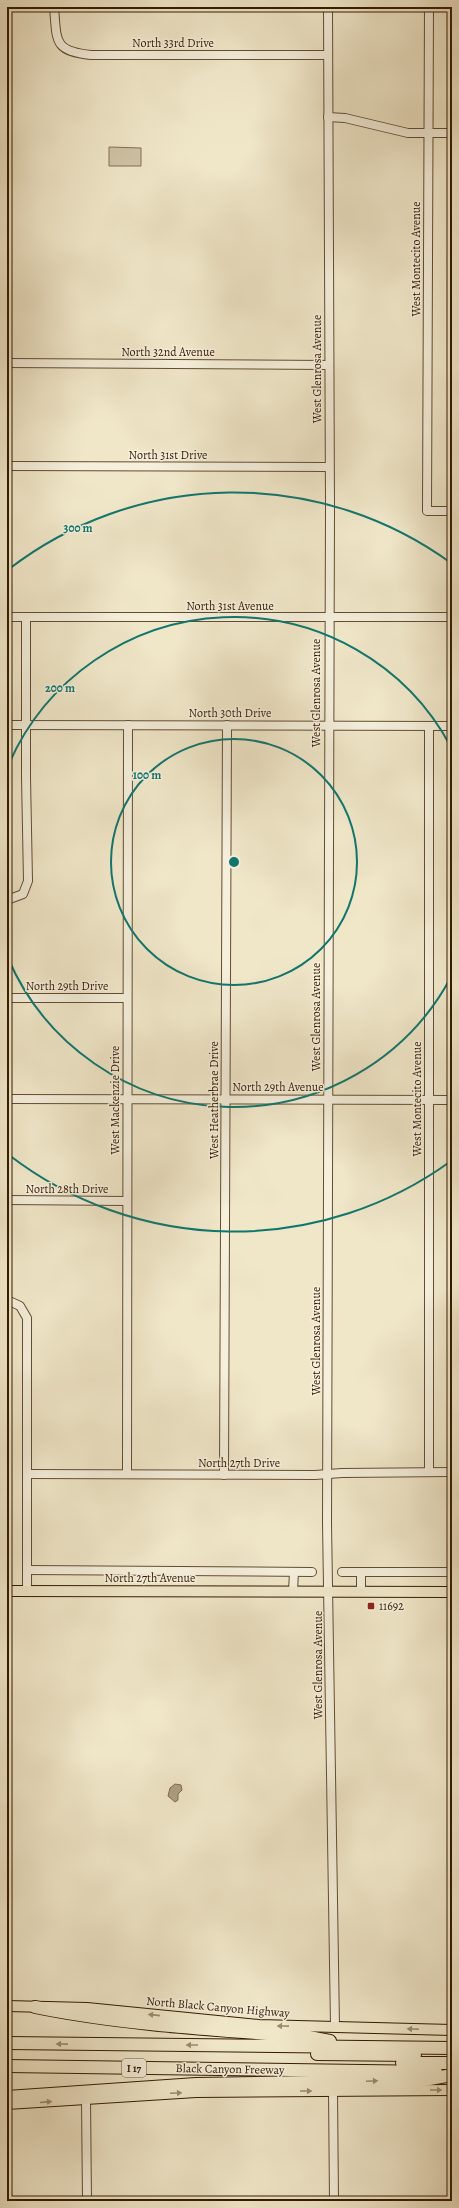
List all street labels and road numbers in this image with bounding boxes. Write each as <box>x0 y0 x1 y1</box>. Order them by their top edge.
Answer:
street label: North 33rd Drive <box>132 35 214 51</box>
street label: West Montecito Avenue <box>408 201 424 318</box>
street label: West Glenrosa Avenue <box>309 315 325 424</box>
street label: North 32nd Avenue <box>121 344 215 360</box>
street label: North 31st Drive <box>129 447 207 463</box>
street label: North 31st Avenue <box>186 598 274 614</box>
street label: West Glenrosa Avenue <box>308 639 324 748</box>
street label: North 30th Drive <box>189 705 271 721</box>
street label: West Glenrosa Avenue <box>308 963 324 1072</box>
street label: North 29th Drive <box>26 978 108 994</box>
street label: West Heatherbrae Drive <box>206 1041 222 1160</box>
street label: West Montecito Avenue <box>409 1041 425 1158</box>
street label: West Mackenzie Drive <box>107 1046 123 1155</box>
street label: North 29th Avenue <box>232 1079 324 1095</box>
street label: North 28th Drive <box>26 1181 108 1197</box>
street label: West Glenrosa Avenue <box>308 1287 324 1396</box>
street label: North 27th Drive <box>198 1455 280 1471</box>
street label: North 27th Avenue <box>105 1570 195 1586</box>
street label: West Glenrosa Avenue <box>310 1611 326 1720</box>
street label: North Black Canyon Highway <box>146 1993 291 2021</box>
road number: I 17 <box>122 2059 146 2077</box>
street label: Black Canyon Freeway <box>175 2060 285 2078</box>

